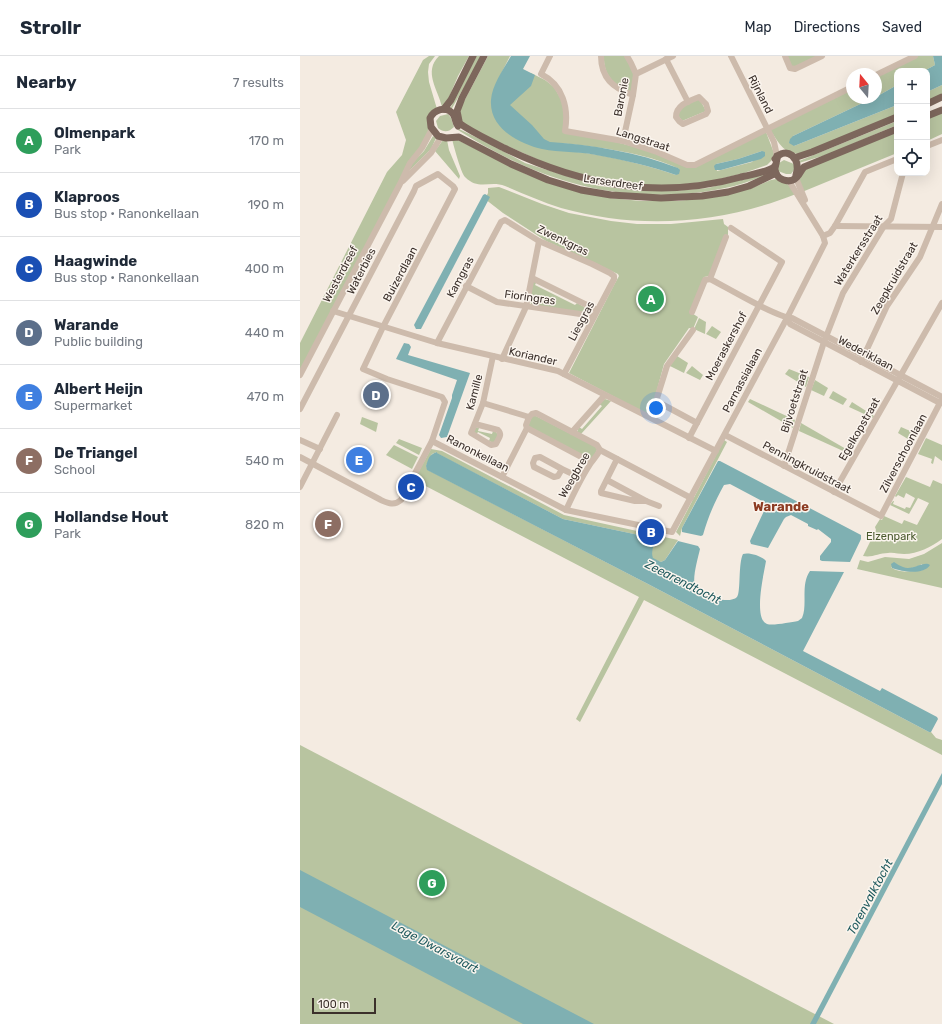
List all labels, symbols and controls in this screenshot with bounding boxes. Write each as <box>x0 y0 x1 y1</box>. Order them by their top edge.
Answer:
text: Strollr <box>20 16 81 39</box>
text: Map <box>745 19 772 36</box>
text: Directions <box>794 19 860 36</box>
text: Saved <box>882 19 922 36</box>
north arrow <box>846 68 882 104</box>
map controls <box>894 68 930 176</box>
button: + <box>894 68 930 104</box>
text: Nearby <box>16 72 77 92</box>
street label: Rijnland <box>745 73 776 116</box>
text: 7 results <box>233 75 284 90</box>
street label: Baronie <box>611 77 632 118</box>
button: − <box>894 104 930 140</box>
text: Olmenpark <box>54 124 135 142</box>
street label: Langstraat <box>614 125 672 155</box>
text: A <box>24 133 34 148</box>
text: 170 m <box>249 133 284 148</box>
button: locate <box>894 140 930 176</box>
text: Park <box>54 142 81 157</box>
street label: Larserdreef <box>583 172 644 193</box>
text: Klaproos <box>54 188 120 206</box>
text: B <box>24 197 34 212</box>
text: 190 m <box>248 197 284 212</box>
text: Bus stop · Ranonkellaan <box>54 206 199 221</box>
street label: Waterkersstraat <box>831 212 886 288</box>
street label: Zwenkgras <box>535 222 591 259</box>
street label: Zeepkruidstraat <box>868 239 921 317</box>
street label: Westerdreef <box>320 243 361 305</box>
street label: Buizerdlaan <box>381 245 420 304</box>
street label: Waterbies <box>344 246 379 297</box>
text: Haagwinde <box>54 252 137 270</box>
street label: Kamgras <box>444 254 477 300</box>
text: C <box>24 261 34 276</box>
text: 400 m <box>245 261 284 276</box>
text: Bus stop · Ranonkellaan <box>54 270 199 285</box>
pin: A <box>638 284 664 314</box>
street label: Fioringras <box>504 287 557 308</box>
street label: Liesgras <box>566 299 597 343</box>
street label: Moeraskershof <box>703 309 750 383</box>
text: Warande <box>54 316 119 334</box>
text: D <box>24 325 34 340</box>
text: 440 m <box>245 325 284 340</box>
street label: Wederiklaan <box>836 333 896 374</box>
text: Public building <box>54 334 143 349</box>
street label: Koriander <box>508 345 559 369</box>
street label: Parnassialaan <box>720 346 765 415</box>
street label: Bijvoetstraat <box>778 367 811 434</box>
street label: Kamille <box>463 373 485 411</box>
text: Albert Heijn <box>54 380 143 398</box>
pin: D <box>363 380 389 410</box>
text: E <box>25 389 33 404</box>
text: 470 m <box>246 389 284 404</box>
street label: Egelkopstraat <box>836 395 883 463</box>
text: Supermarket <box>54 398 132 413</box>
your location <box>646 398 666 418</box>
street label: Zilverschoonlaan <box>877 412 930 495</box>
street label: Ranonkellaan <box>444 432 511 475</box>
street label: Penningkruidstraat <box>760 439 854 497</box>
text: De Triangel <box>54 444 137 462</box>
pin: E <box>346 445 372 475</box>
street label: Weegbree <box>556 450 593 500</box>
text: F <box>25 453 33 468</box>
text: 540 m <box>245 453 284 468</box>
text: School <box>54 462 95 477</box>
pin: C <box>398 472 424 502</box>
district label: Warande <box>753 499 809 514</box>
text: Hollandse Hout <box>54 508 168 526</box>
pin: F <box>315 509 341 539</box>
text: G <box>24 517 34 532</box>
text: 820 m <box>245 517 284 532</box>
pin: B <box>638 517 664 547</box>
text: Park <box>54 526 81 541</box>
park label: Elzenpark <box>866 530 916 543</box>
water label: Zeearendtocht <box>642 557 723 607</box>
water label: Torenvalktocht <box>844 856 896 937</box>
pin: G <box>419 868 445 898</box>
water label: Lage Dwarsvaart <box>389 918 481 976</box>
scale bar <box>312 996 376 1015</box>
text: 100 m <box>318 998 349 1011</box>

